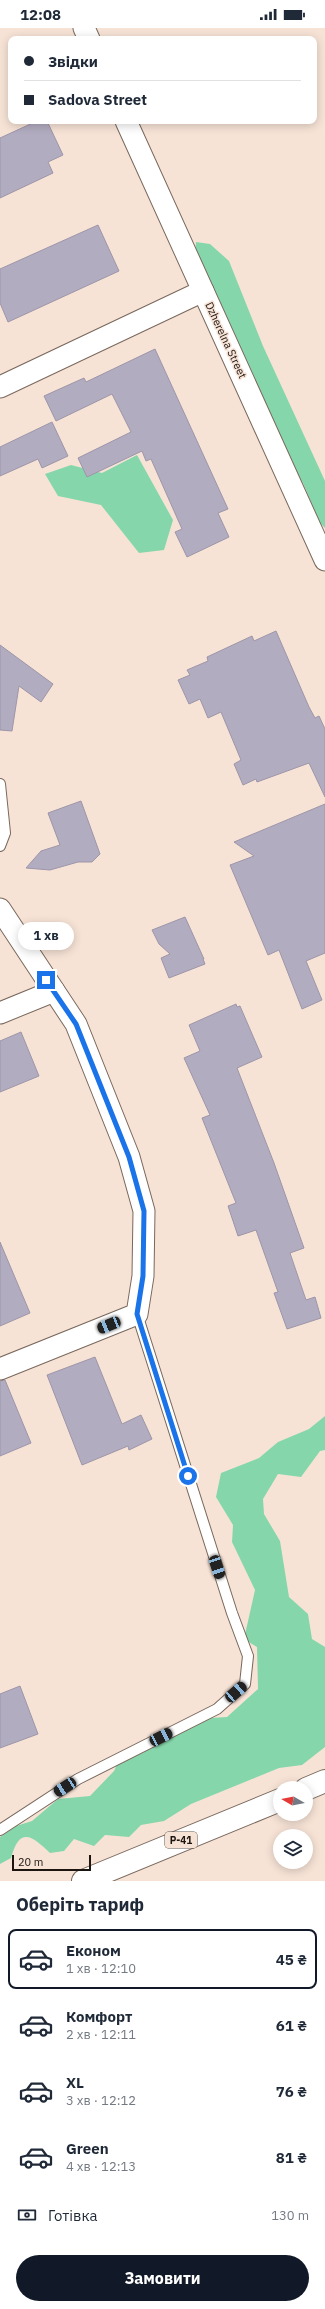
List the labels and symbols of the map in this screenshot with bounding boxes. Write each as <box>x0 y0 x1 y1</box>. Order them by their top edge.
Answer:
street label: Dzherelna Street <box>202 300 250 381</box>
callout: 1 хв <box>18 922 74 950</box>
route end <box>37 971 55 989</box>
car <box>96 1315 122 1335</box>
route start <box>179 1467 197 1485</box>
car <box>208 1554 226 1580</box>
car <box>223 1680 249 1704</box>
car <box>148 1726 174 1748</box>
car <box>52 1775 78 1799</box>
north arrow <box>273 1781 313 1821</box>
road number: Р-41 <box>165 1832 197 1848</box>
scale bar <box>12 1853 91 1872</box>

